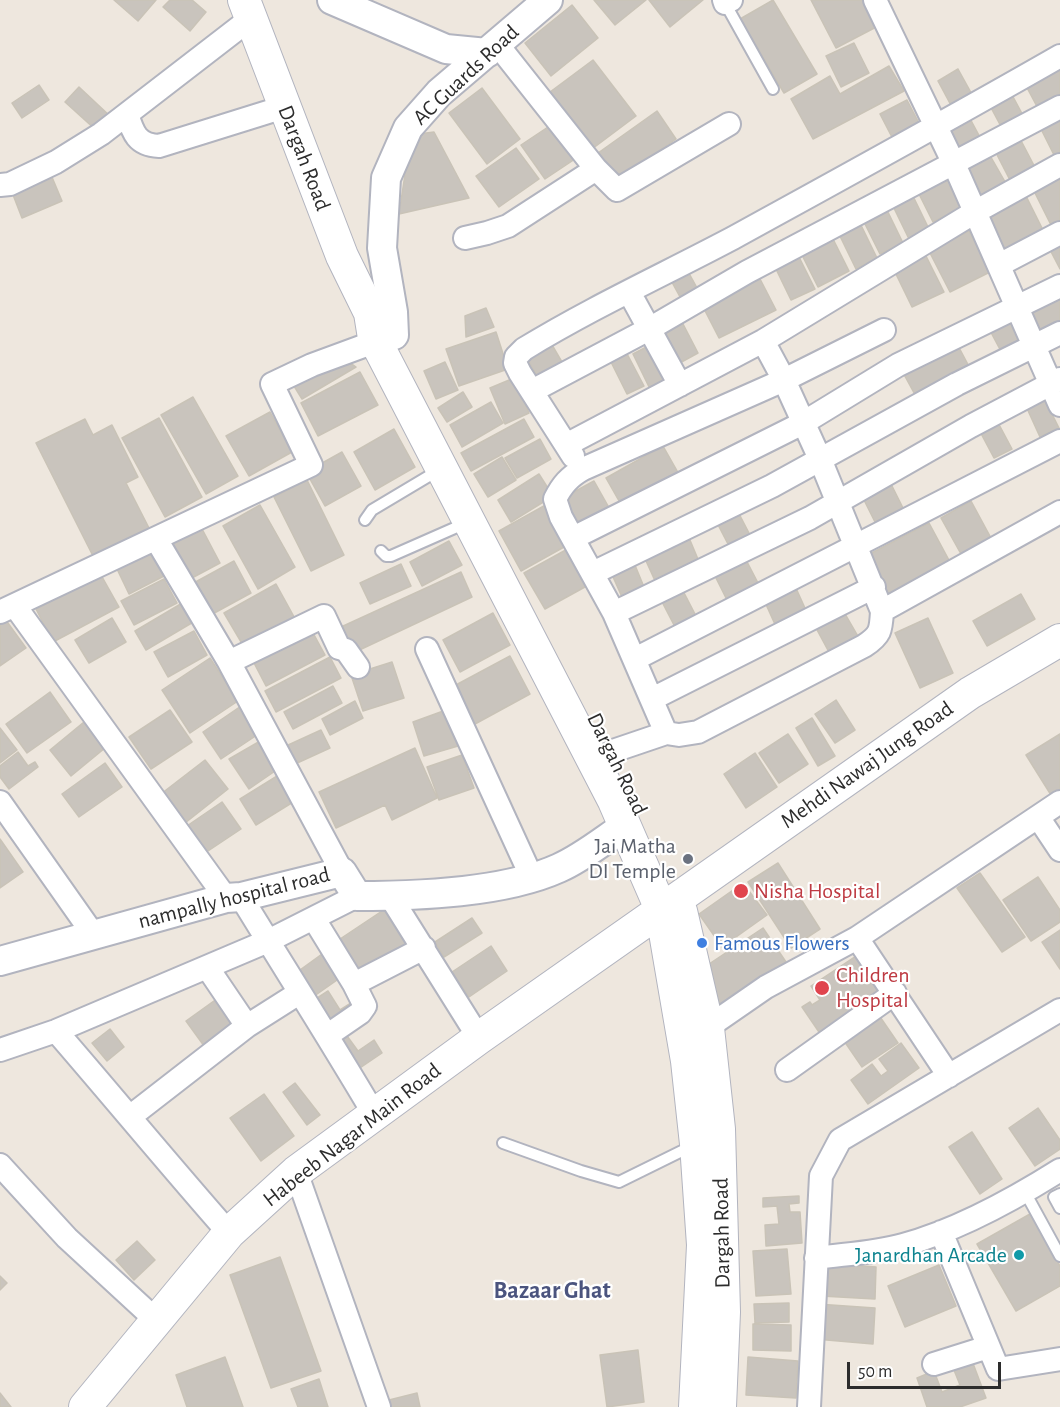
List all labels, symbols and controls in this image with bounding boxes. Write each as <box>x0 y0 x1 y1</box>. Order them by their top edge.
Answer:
street label: AC Guards Road <box>407 19 525 131</box>
street label: Dargah Road <box>272 102 336 214</box>
street label: Mehdi Nawaj Jung Road <box>776 696 958 834</box>
street label: Dargah Road <box>581 708 653 820</box>
place label: Jai Matha DI Temple <box>588 833 676 884</box>
marker: Jai Matha DI Temple <box>681 852 695 866</box>
street label: nampally hospital road <box>135 861 333 935</box>
place label: Nisha Hospital <box>754 878 880 904</box>
marker: Nisha Hospital <box>732 882 750 900</box>
place label: Famous Flowers <box>714 930 850 956</box>
marker: Famous Flowers <box>695 936 709 950</box>
place label: Children Hospital <box>836 962 910 1014</box>
marker: Children Hospital <box>813 979 831 997</box>
street label: Habeeb Nagar Main Road <box>258 1057 446 1213</box>
street label: Dargah Road <box>708 1177 736 1289</box>
place label: Janardhan Arcade <box>855 1242 1007 1268</box>
marker: Janardhan Arcade <box>1012 1248 1026 1262</box>
district label: Bazaar Ghat <box>493 1277 611 1305</box>
scale bar <box>850 1350 1004 1388</box>
text: 50 m <box>858 1363 892 1381</box>

